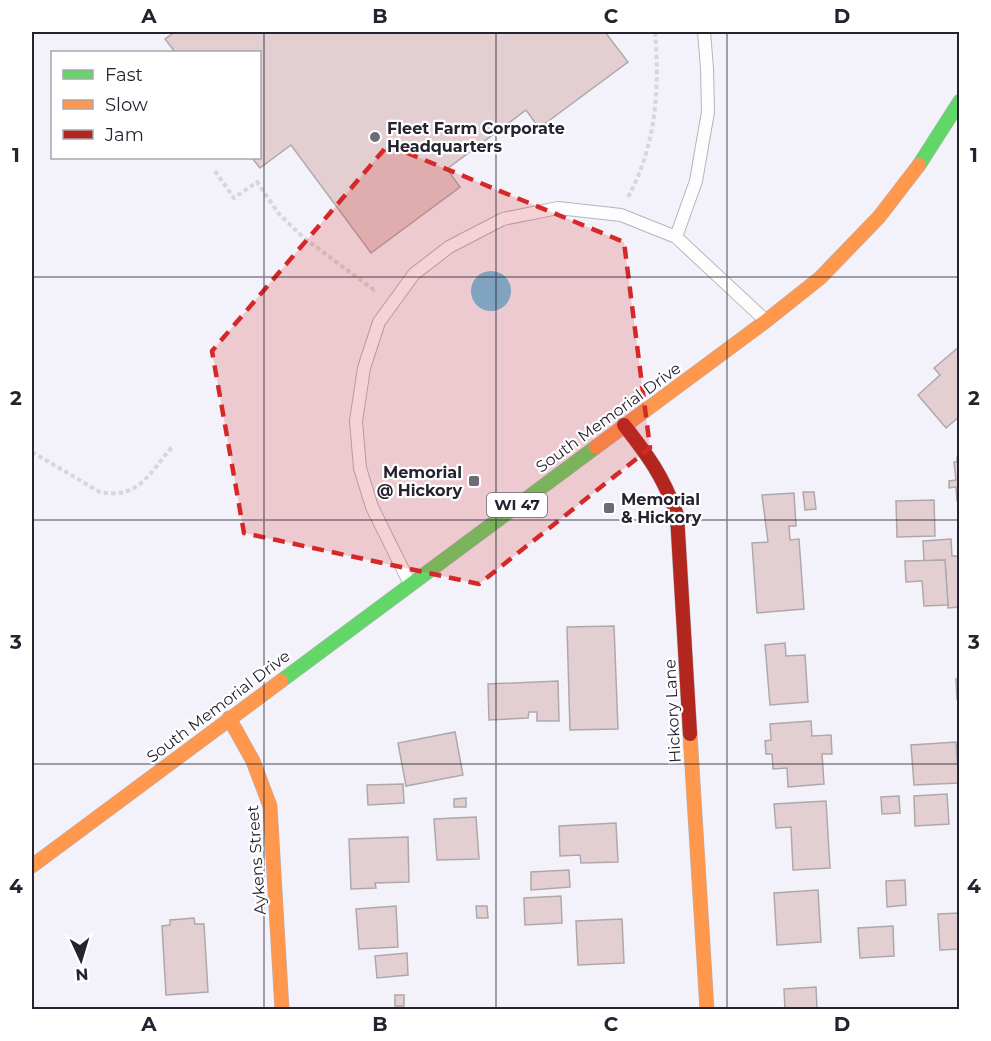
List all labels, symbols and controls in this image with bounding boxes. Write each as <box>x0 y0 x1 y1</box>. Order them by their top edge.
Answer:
text: A <box>140 4 157 28</box>
text: B <box>372 4 388 28</box>
text: C <box>604 4 619 28</box>
text: D <box>834 4 850 28</box>
legend <box>51 51 261 159</box>
text: Fast <box>105 64 143 86</box>
text: Slow <box>105 94 148 116</box>
place label: Fleet Farm Corporate Headquarters <box>387 119 565 156</box>
text: Jam <box>104 124 144 146</box>
marker: Fleet Farm Corporate Headquarters <box>368 130 382 144</box>
text: 1 <box>12 143 20 167</box>
text: 1 <box>970 143 978 167</box>
street label: South Memorial Drive <box>532 358 684 476</box>
text: 2 <box>10 386 22 410</box>
text: 2 <box>968 386 980 410</box>
place label: Memorial @ Hickory <box>377 463 462 500</box>
marker: Memorial @ Hickory <box>467 474 481 488</box>
place label: Memorial & Hickory <box>621 490 702 527</box>
road number: WI 47 <box>487 493 547 517</box>
marker: Memorial & Hickory <box>602 501 616 515</box>
text: 3 <box>9 630 22 654</box>
text: 3 <box>967 630 980 654</box>
street label: South Memorial Drive <box>143 646 294 767</box>
street label: Hickory Lane <box>660 659 685 763</box>
street label: Aykens Street <box>243 804 270 915</box>
text: 4 <box>9 874 23 898</box>
text: 4 <box>967 874 981 898</box>
north arrow <box>51 930 111 990</box>
text: N <box>75 965 89 984</box>
text: A <box>140 1012 157 1036</box>
text: B <box>372 1012 388 1036</box>
text: C <box>604 1012 619 1036</box>
text: D <box>834 1012 850 1036</box>

